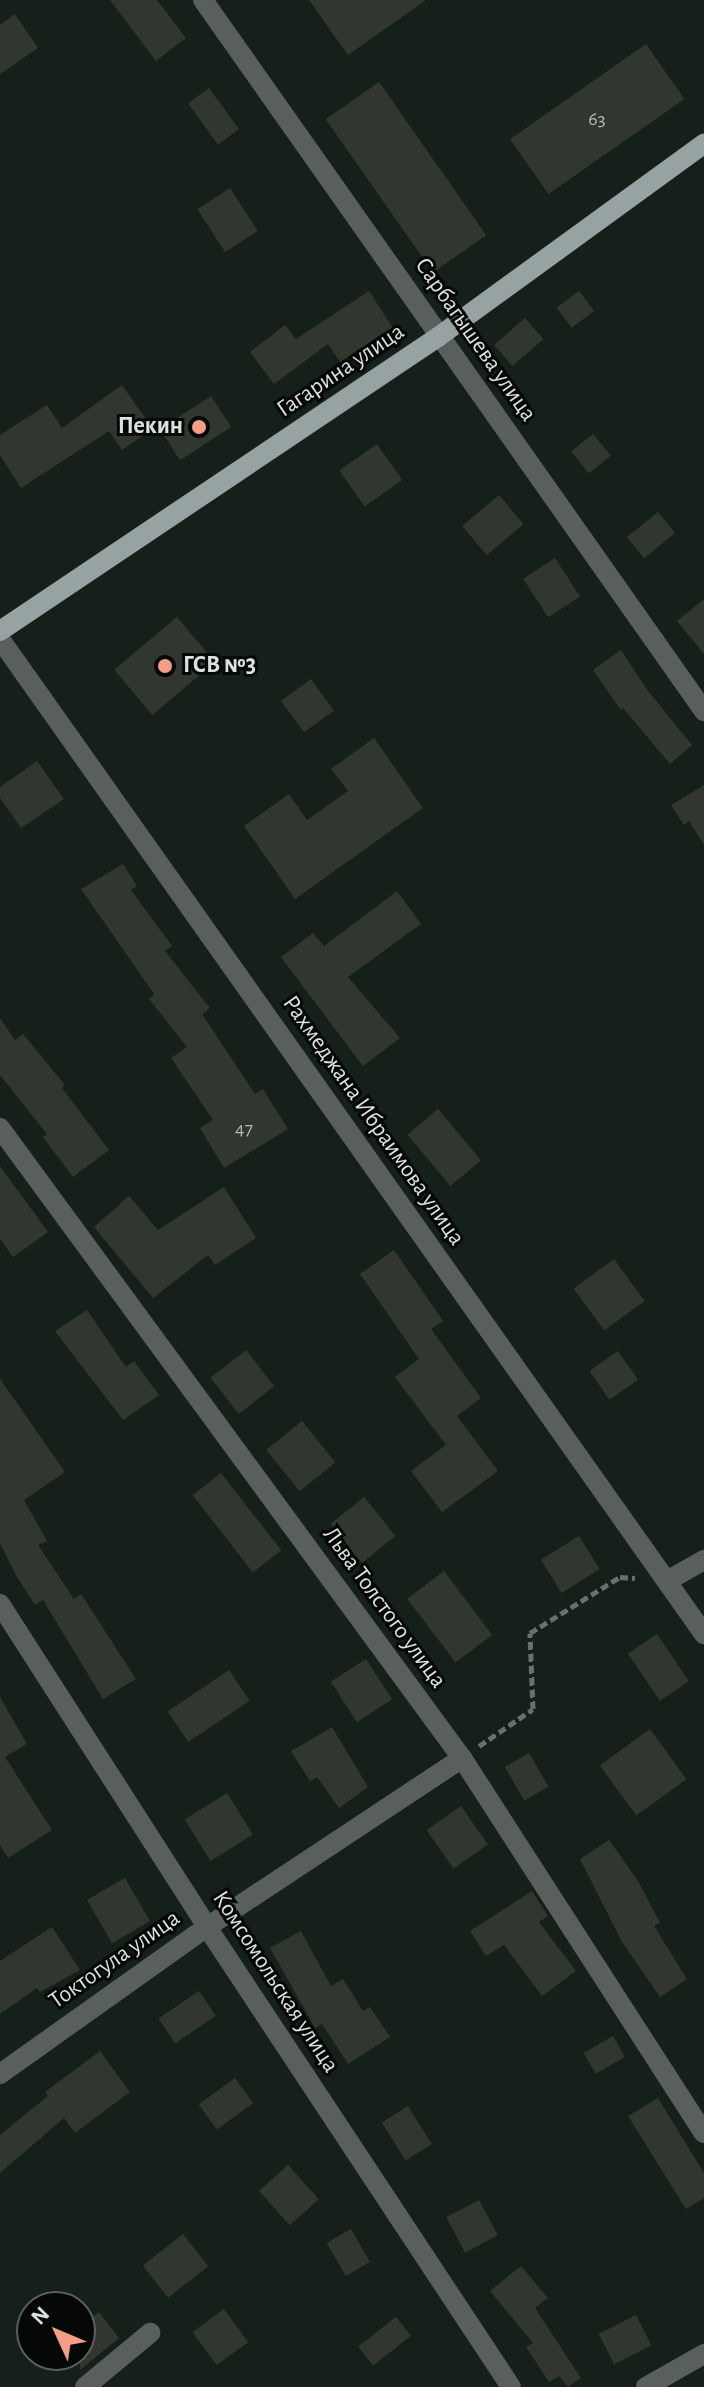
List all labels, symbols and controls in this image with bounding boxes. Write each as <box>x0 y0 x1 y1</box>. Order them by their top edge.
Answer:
house number: 63 <box>588 107 606 131</box>
street label: Сарбагышева улица <box>408 253 542 427</box>
street label: Гагарина улица <box>272 318 410 424</box>
place label: Пекин <box>118 413 183 441</box>
marker: Пекин <box>190 418 208 436</box>
place label: ГСВ №3 <box>183 652 256 680</box>
marker: ГСВ №3 <box>154 655 176 677</box>
street label: Рахмеджана Ибраимова улица <box>276 990 470 1252</box>
house number: 47 <box>235 1117 253 1141</box>
street label: Льва Толстого улица <box>316 1522 452 1694</box>
street label: Комсомольская улица <box>205 1886 345 2078</box>
street label: Токтогула улица <box>44 1904 186 2016</box>
north arrow <box>16 2291 96 2371</box>
text: N <box>27 2303 53 2329</box>

